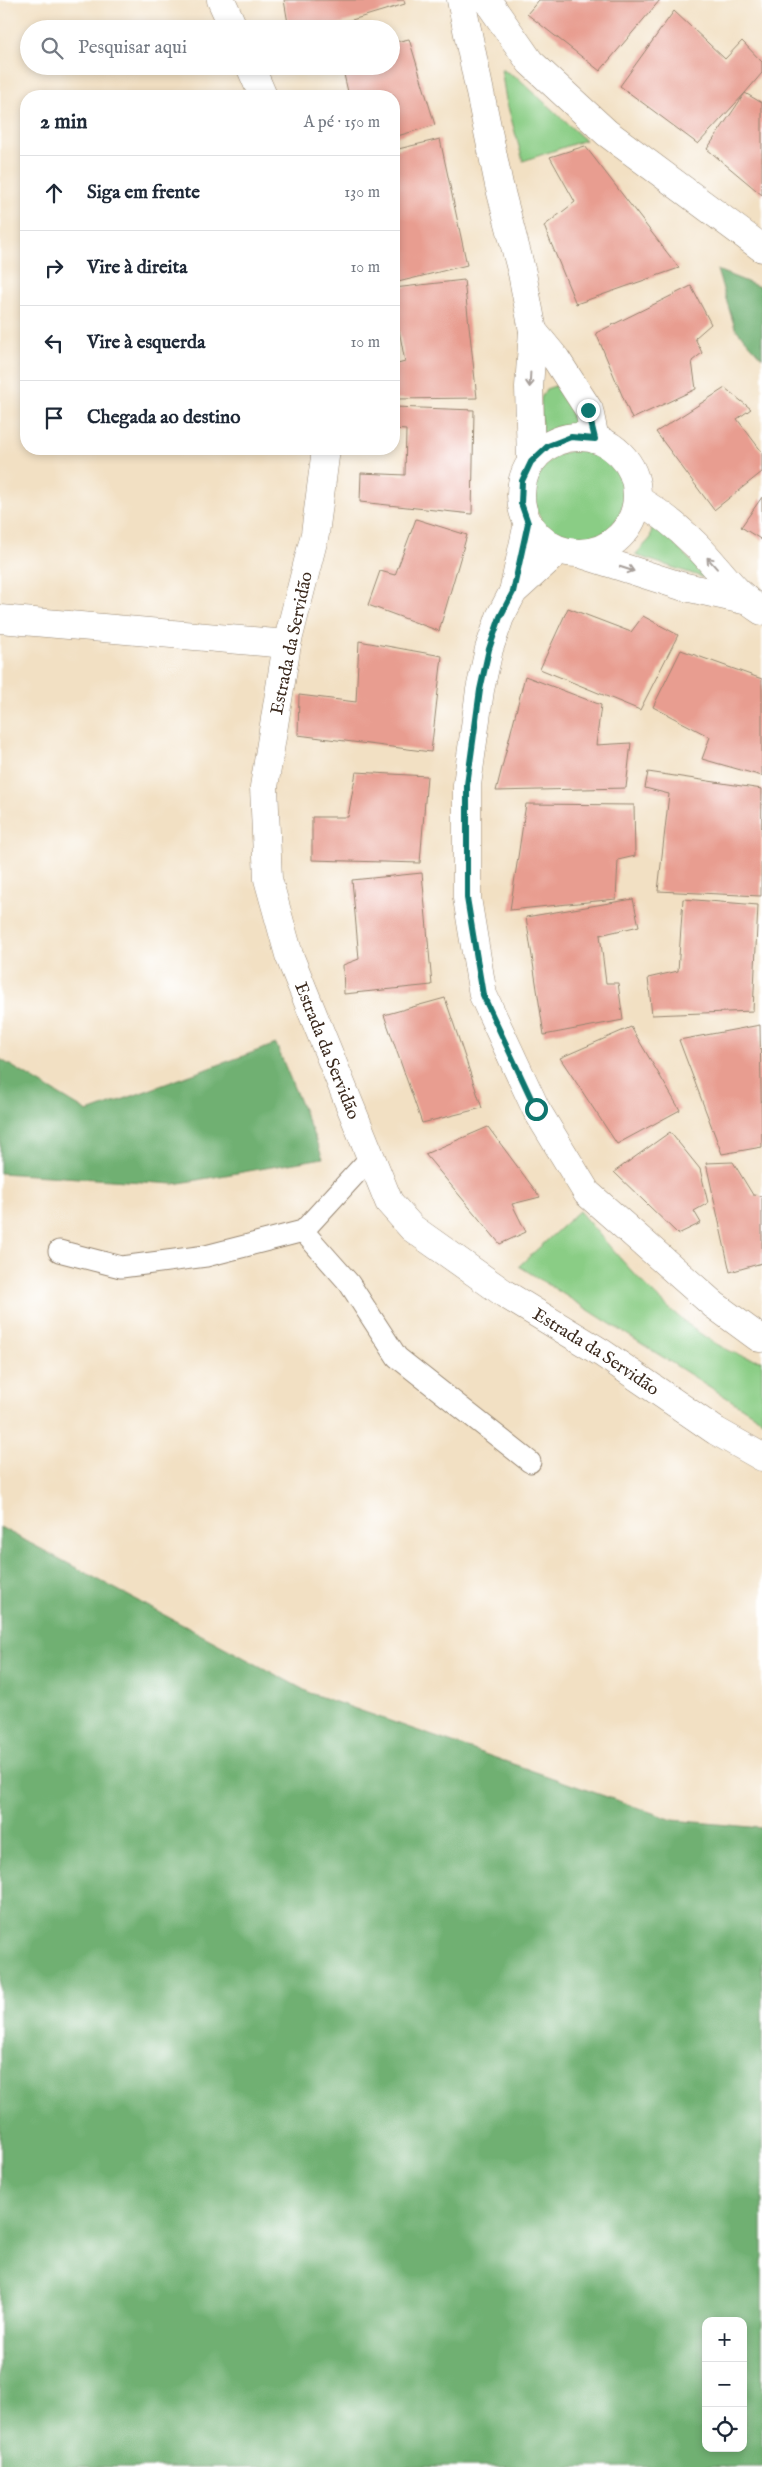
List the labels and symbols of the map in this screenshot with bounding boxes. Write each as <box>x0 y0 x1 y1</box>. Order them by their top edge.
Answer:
one-way arrow <box>525 372 534 388</box>
route end <box>577 399 600 422</box>
one-way arrow <box>706 557 718 570</box>
one-way arrow <box>619 565 635 574</box>
street label: Estrada da Servidão <box>266 569 319 717</box>
street label: Estrada da Servidão <box>288 979 364 1123</box>
route start <box>525 1098 548 1121</box>
street label: Estrada da Servidão <box>528 1304 663 1402</box>

